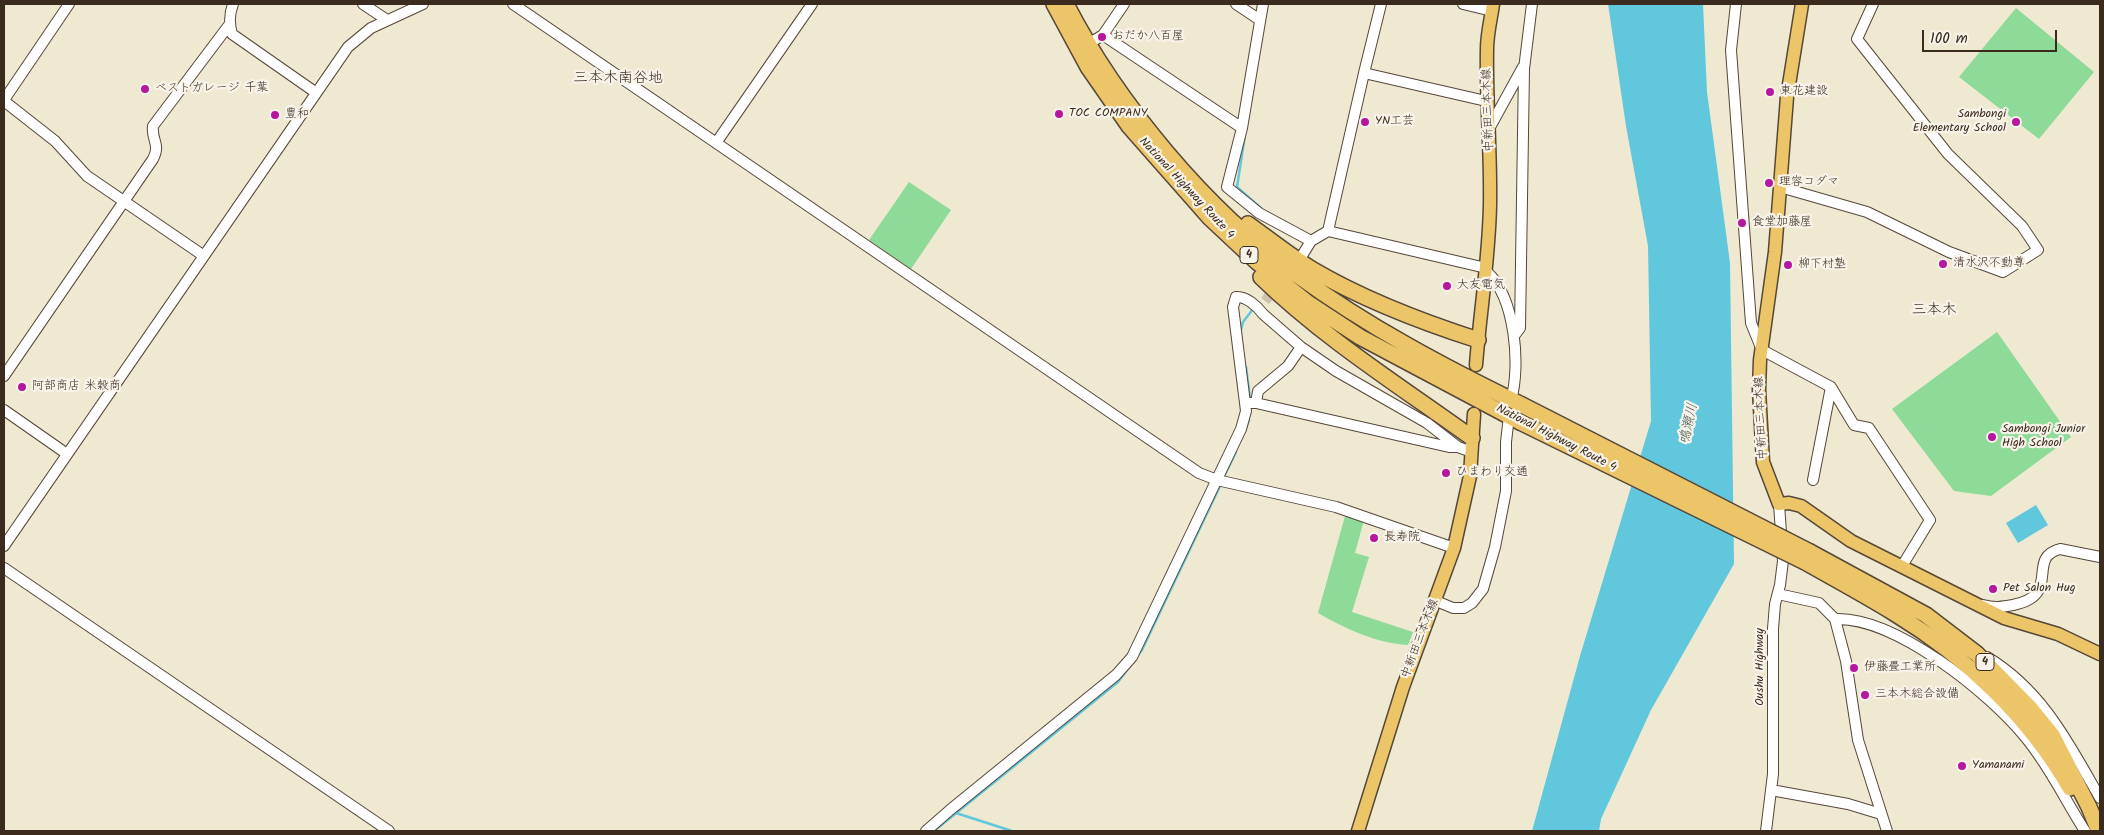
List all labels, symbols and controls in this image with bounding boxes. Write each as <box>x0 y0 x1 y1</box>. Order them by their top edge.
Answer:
scale bar <box>1924 20 2059 52</box>
text: 100 m <box>1930 27 1968 51</box>
place label: おだか八百屋 <box>1112 30 1184 44</box>
marker: おだか八百屋 <box>1096 31 1108 43</box>
street label: 中新田三本木線 <box>1480 68 1498 152</box>
district label: 三本木南谷地 <box>573 70 663 88</box>
place label: ベストガレージ 千葉 <box>155 82 268 96</box>
marker: ベストガレージ 千葉 <box>139 83 151 95</box>
place label: 東花建設 <box>1780 85 1828 99</box>
marker: 東花建設 <box>1764 86 1776 98</box>
place label: TOC COMPANY <box>1069 107 1148 121</box>
place label: 豊和 <box>285 108 309 122</box>
marker: TOC COMPANY <box>1053 108 1065 120</box>
place label: Sambongi Elementary School <box>1913 108 2006 136</box>
marker: 豊和 <box>269 109 281 121</box>
place label: YN工芸 <box>1375 115 1414 129</box>
marker: YN工芸 <box>1359 116 1371 128</box>
marker: Sambongi Elementary School <box>2010 116 2022 128</box>
street label: National Highway Route 4 <box>1135 135 1237 243</box>
place label: 理容コダマ <box>1779 176 1839 190</box>
marker: 理容コダマ <box>1763 177 1775 189</box>
place label: 食堂加藤屋 <box>1752 216 1812 230</box>
marker: 食堂加藤屋 <box>1736 217 1748 229</box>
road number: 4 <box>1240 246 1258 264</box>
place label: 清水沢不動尊 <box>1953 257 2025 271</box>
place label: 柳下村塾 <box>1798 258 1846 272</box>
marker: 清水沢不動尊 <box>1937 258 1949 270</box>
marker: 柳下村塾 <box>1782 259 1794 271</box>
place label: 大友電気 <box>1457 279 1505 293</box>
marker: 大友電気 <box>1441 280 1453 292</box>
district label: 三本木 <box>1912 302 1956 320</box>
street label: 中新田三本木線 <box>1753 376 1771 460</box>
place label: 阿部商店 米穀商 <box>32 380 121 394</box>
marker: 阿部商店 米穀商 <box>16 381 28 393</box>
street label: National Highway Route 4 <box>1493 402 1619 476</box>
water label: 鳴瀬川 <box>1677 402 1703 446</box>
place label: Sambongi Junior High School <box>2002 423 2085 451</box>
marker: Sambongi Junior High School <box>1986 431 1998 443</box>
place label: ひまわり交通 <box>1456 466 1528 480</box>
marker: ひまわり交通 <box>1440 467 1452 479</box>
place label: 長寿院 <box>1384 531 1420 545</box>
marker: 長寿院 <box>1368 532 1380 544</box>
place label: Pet Salon Hug <box>2003 582 2075 596</box>
marker: Pet Salon Hug <box>1987 583 1999 595</box>
street label: 中新田三本木線 <box>1399 597 1443 681</box>
street label: Oushu Highway <box>1754 628 1768 706</box>
road number: 4 <box>1976 654 1994 670</box>
place label: 伊藤畳工業所 <box>1864 661 1936 675</box>
marker: 伊藤畳工業所 <box>1848 662 1860 674</box>
place label: 三本木総合設備 <box>1875 688 1959 702</box>
marker: 三本木総合設備 <box>1859 689 1871 701</box>
place label: Yamanami <box>1972 759 2024 773</box>
marker: Yamanami <box>1956 760 1968 772</box>

